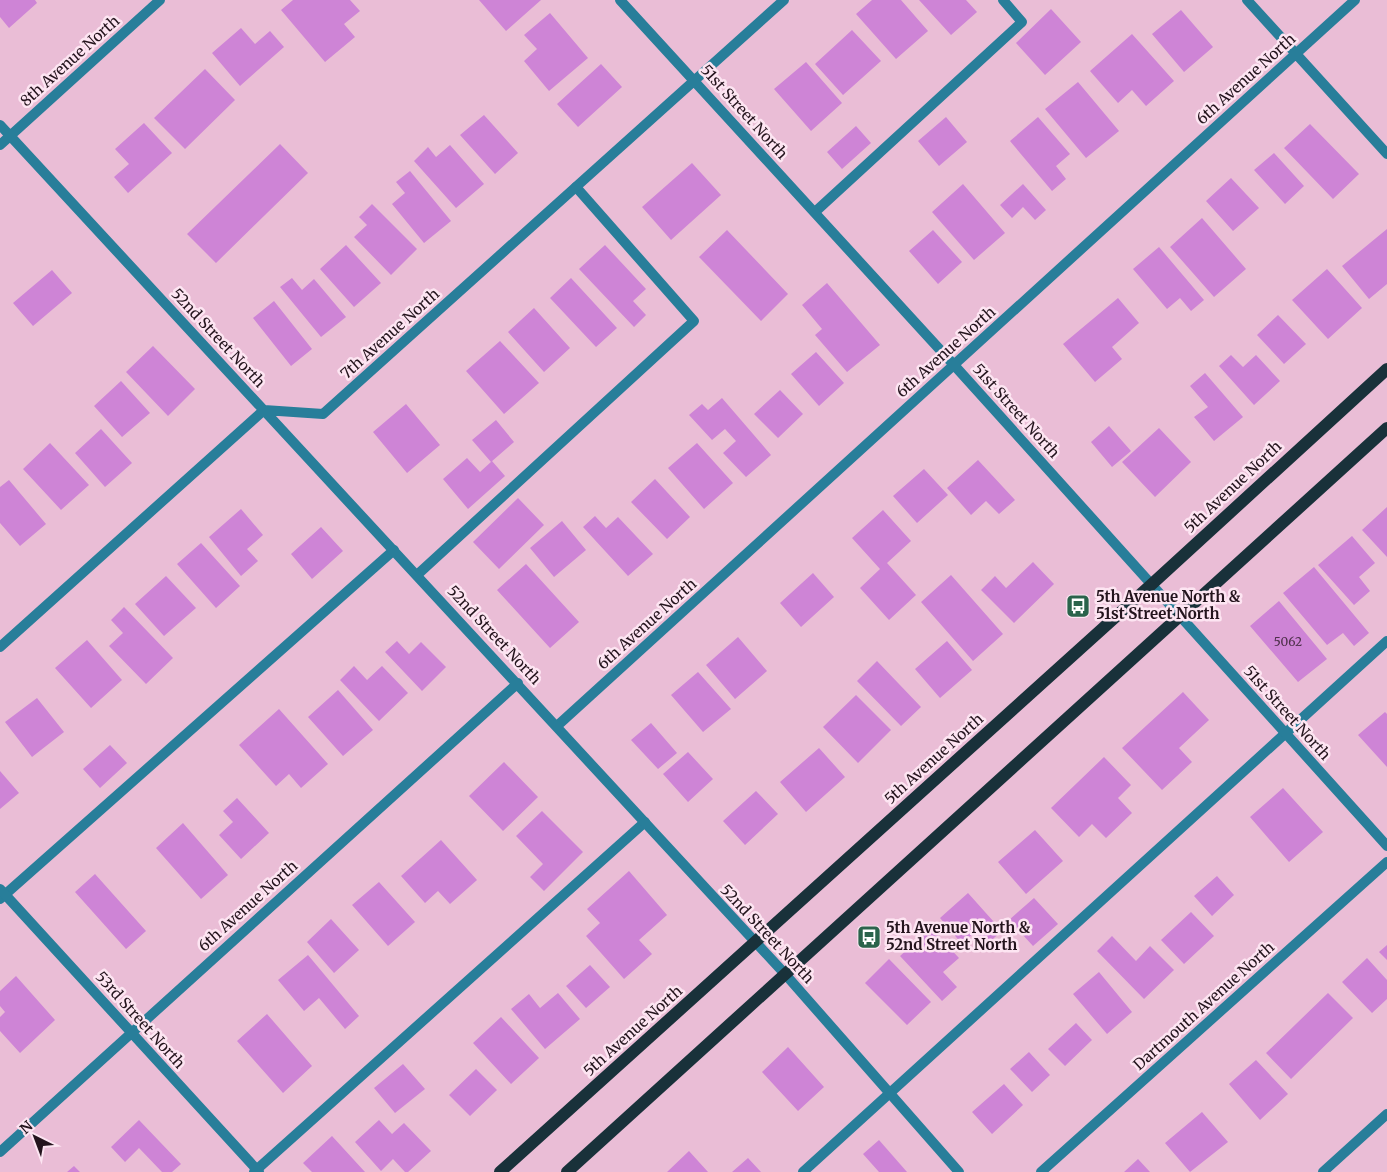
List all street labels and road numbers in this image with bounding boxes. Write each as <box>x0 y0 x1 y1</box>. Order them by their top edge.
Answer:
street label: 8th Avenue North <box>16 11 123 110</box>
street label: 6th Avenue North <box>1192 29 1299 128</box>
street label: 51st Street North <box>697 61 792 163</box>
street label: 52nd Street North <box>168 284 269 391</box>
street label: 7th Avenue North <box>336 284 443 383</box>
street label: 6th Avenue North <box>892 302 999 401</box>
street label: 51st Street North <box>969 360 1064 462</box>
street label: 5th Avenue North <box>1180 437 1285 537</box>
street label: 6th Avenue North <box>593 574 700 673</box>
street label: 52nd Street North <box>444 581 545 688</box>
street label: 51st Street North <box>1240 662 1335 764</box>
street label: 5th Avenue North <box>880 709 987 808</box>
street label: 6th Avenue North <box>194 856 301 955</box>
street label: 52nd Street North <box>717 880 818 987</box>
street label: Dartmouth Avenue North <box>1129 937 1278 1074</box>
street label: 53rd Street North <box>92 967 189 1072</box>
street label: 5th Avenue North <box>579 981 686 1080</box>

